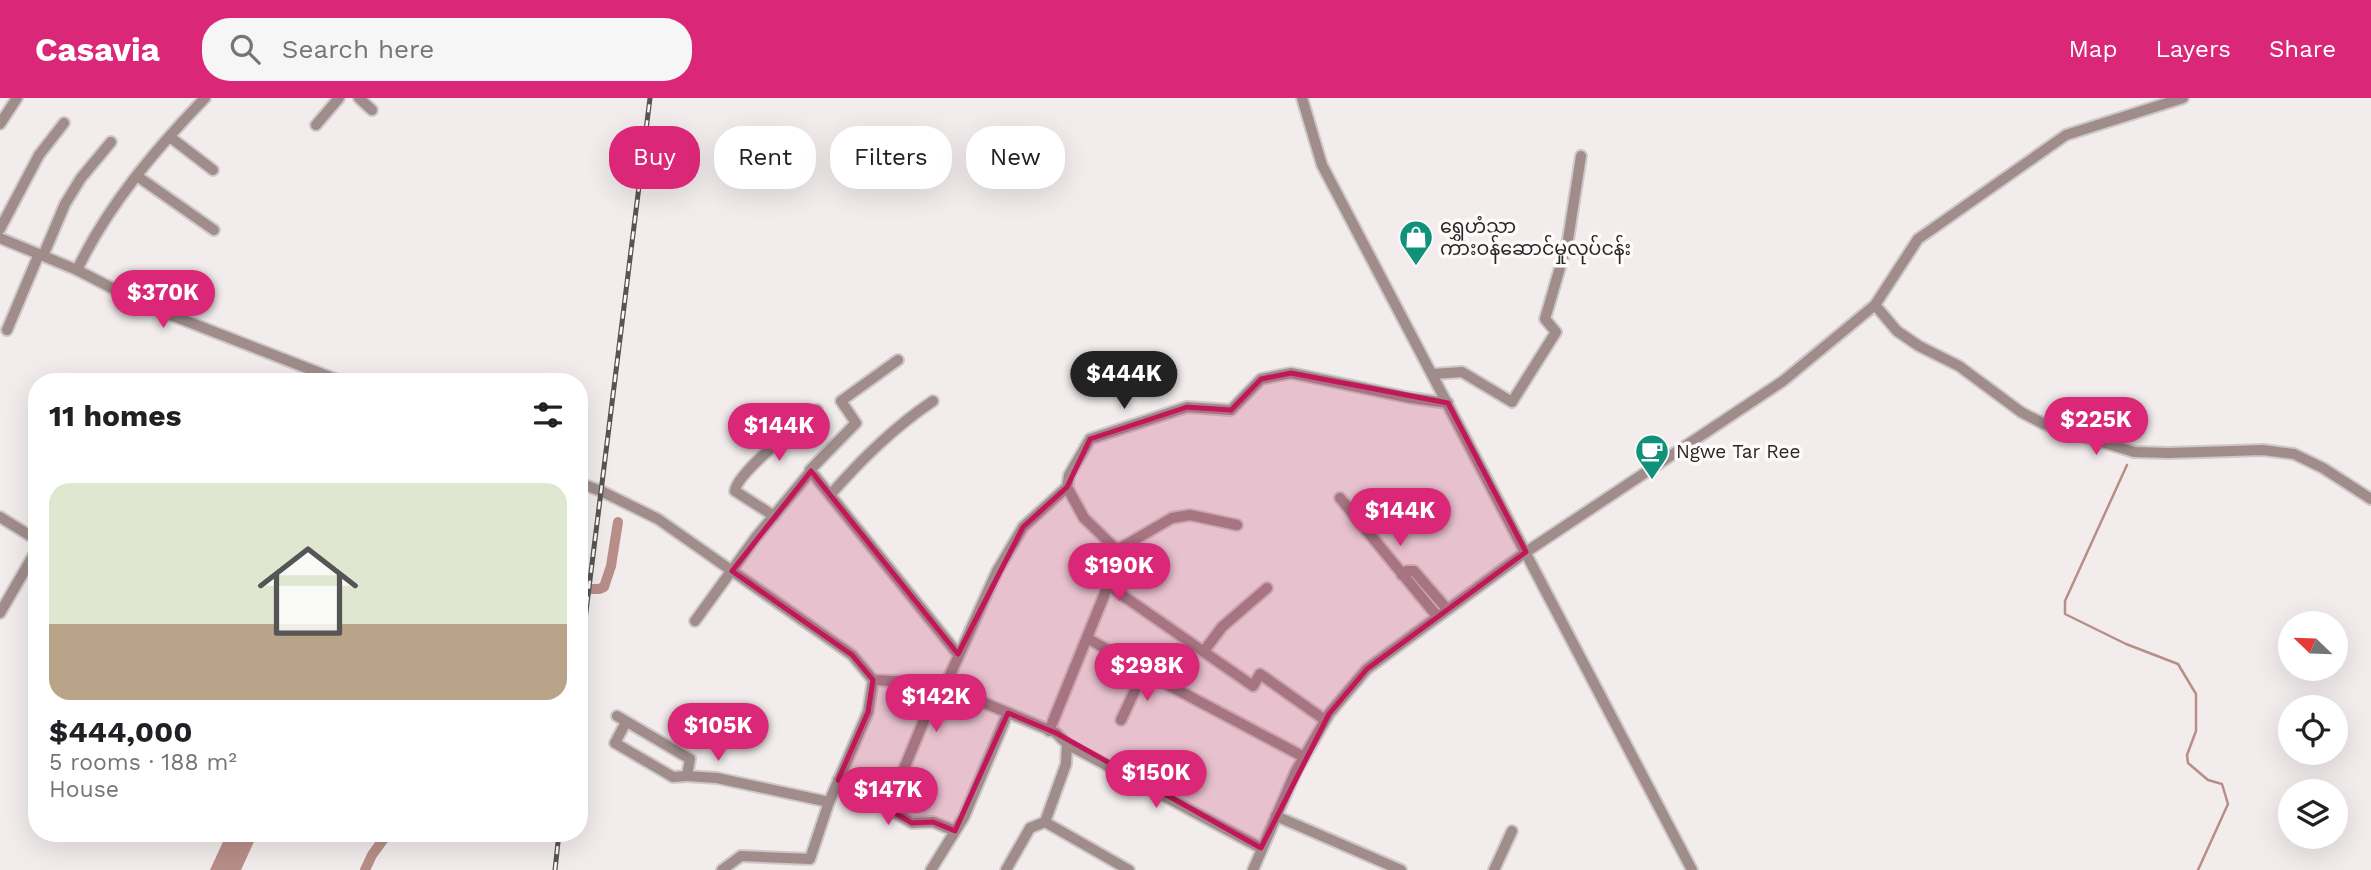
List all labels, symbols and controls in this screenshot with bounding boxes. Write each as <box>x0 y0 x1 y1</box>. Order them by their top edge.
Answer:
search box <box>202 18 692 81</box>
text: Casavia <box>35 30 160 69</box>
icon: search <box>226 30 264 68</box>
text: Search here <box>282 34 434 64</box>
text: Map <box>2069 35 2117 63</box>
text: Layers <box>2155 35 2231 63</box>
text: Share <box>2269 35 2336 63</box>
chip: Buy <box>609 126 700 189</box>
chip: Rent <box>714 126 816 189</box>
chip: Filters <box>830 126 952 189</box>
chip: New <box>966 126 1065 189</box>
place label: ရွှေဟံသာ ကားဝန်ဆောင်မှုလုပ်ငန်း <box>1440 215 1631 265</box>
shop icon: ရွှေဟံသာ ကားဝန်ဆောင်မှုလုပ်ငန်း <box>1397 218 1435 267</box>
pin: $370K <box>114 271 212 330</box>
text: $370K <box>127 279 199 306</box>
pin: $444K <box>1075 352 1173 411</box>
text: $444K <box>1086 360 1162 387</box>
icon: filters <box>529 396 567 434</box>
text: 11 homes <box>49 398 182 433</box>
pin: $225K <box>2047 398 2145 457</box>
pin: $144K <box>730 404 828 463</box>
text: $225K <box>2060 406 2132 433</box>
text: $144K <box>744 412 814 439</box>
cafe icon: Ngwe Tar Ree <box>1633 432 1671 481</box>
place label: Ngwe Tar Ree <box>1676 440 1801 463</box>
pin: $144K <box>1351 489 1449 548</box>
text: $144K <box>1365 497 1435 524</box>
icon: home <box>245 528 371 654</box>
pin: $190K <box>1070 544 1168 603</box>
text: $190K <box>1084 552 1154 579</box>
north arrow <box>2278 611 2348 681</box>
map controls <box>2278 611 2348 849</box>
pin: $298K <box>1098 644 1196 703</box>
text: $298K <box>1111 652 1183 679</box>
pin: $142K <box>887 674 985 734</box>
text: $142K <box>902 683 970 710</box>
button: locate <box>2278 695 2348 765</box>
pin: $105K <box>669 704 767 763</box>
text: $105K <box>684 712 752 739</box>
text: $444,000 <box>49 714 193 749</box>
text: 5 rooms · 188 m² <box>49 749 237 776</box>
pin: $150K <box>1107 750 1205 810</box>
text: $150K <box>1122 759 1190 786</box>
pin: $147K <box>839 768 937 827</box>
text: House <box>49 776 119 803</box>
text: $147K <box>854 776 922 803</box>
button: layers <box>2278 779 2348 849</box>

